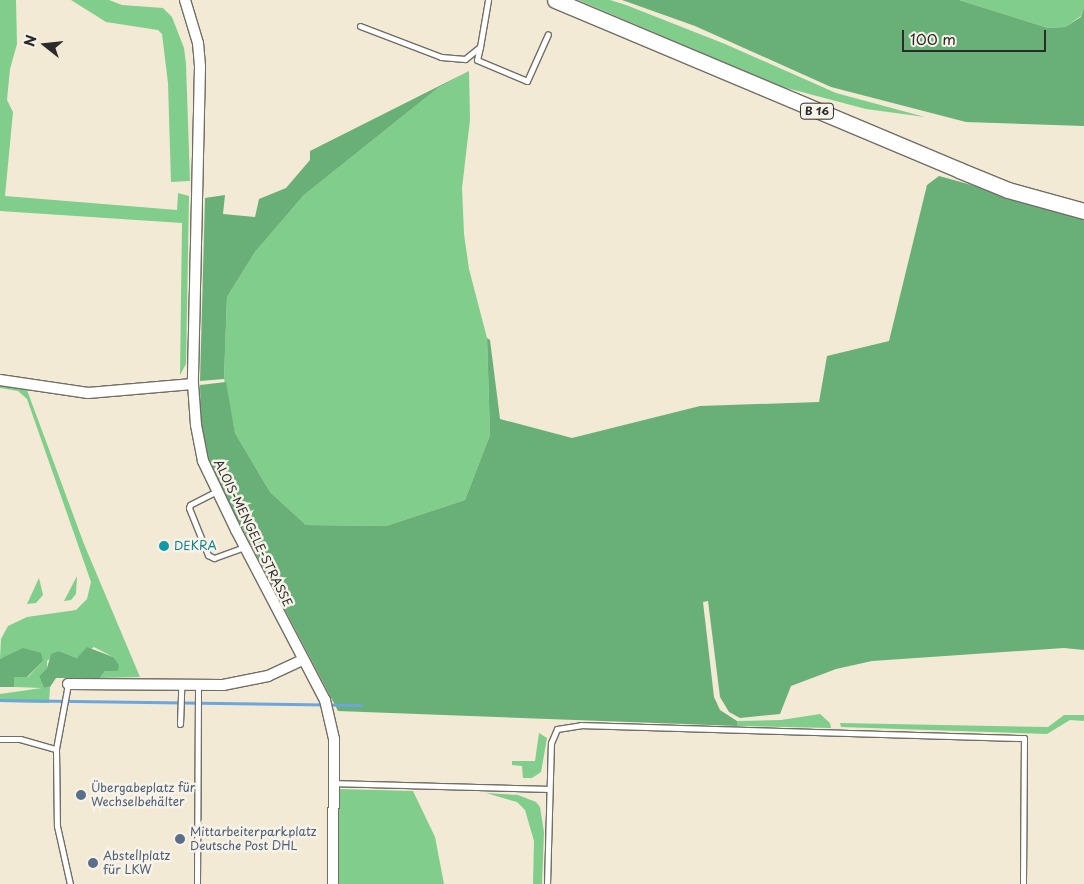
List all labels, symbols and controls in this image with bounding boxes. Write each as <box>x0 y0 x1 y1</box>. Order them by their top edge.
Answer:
north arrow <box>20 20 70 70</box>
scale bar <box>904 20 1048 52</box>
text: 100 m <box>910 27 956 50</box>
text: N <box>18 33 42 49</box>
road number: B 16 <box>800 102 834 120</box>
street label: ALOIS-MENGELE-STRASSE <box>211 457 295 609</box>
place label: DEKRA <box>174 539 217 553</box>
marker: DEKRA <box>158 540 170 552</box>
place label: Übergabeplatz für Wechselbehälter <box>91 781 195 809</box>
marker: Übergabeplatz für Wechselbehälter <box>75 789 87 801</box>
place label: Mittarbeiterparkplatz Deutsche Post DHL <box>190 825 316 853</box>
marker: Mittarbeiterparkplatz Deutsche Post DHL <box>174 833 186 845</box>
place label: Abstellplatz für LKW <box>103 849 170 877</box>
marker: Abstellplatz für LKW <box>87 857 99 869</box>

